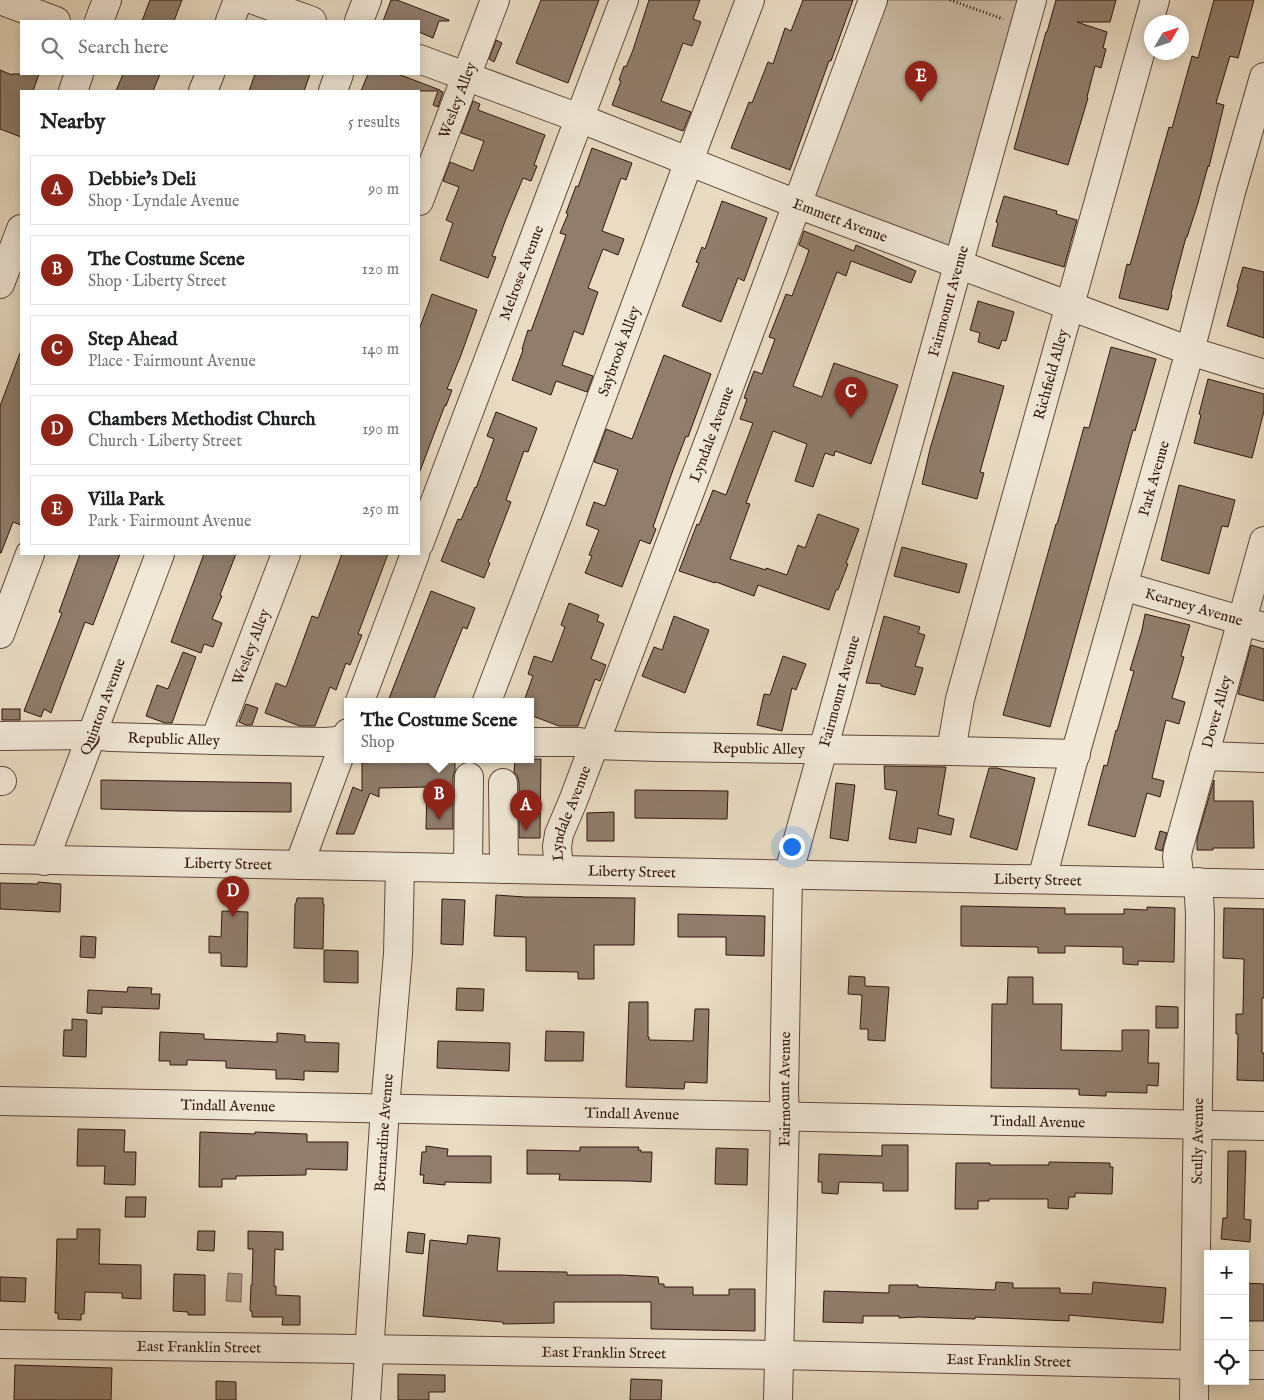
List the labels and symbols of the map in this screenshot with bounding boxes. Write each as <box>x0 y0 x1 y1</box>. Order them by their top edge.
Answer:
north arrow <box>1144 15 1189 60</box>
street label: Wesley Alley <box>434 59 480 141</box>
pin: E <box>905 61 937 102</box>
street label: Emmett Avenue <box>790 194 890 247</box>
street label: Melrose Avenue <box>495 222 548 323</box>
street label: Fairmount Avenue <box>923 243 973 359</box>
street label: Saybrook Alley <box>593 303 644 399</box>
street label: Richfield Alley <box>1029 326 1072 422</box>
pin: C <box>835 377 867 418</box>
street label: Lyndale Avenue <box>685 384 738 485</box>
street label: Park Avenue <box>1134 438 1174 518</box>
street label: Kearney Avenue <box>1143 583 1245 630</box>
street label: Wesley Alley <box>228 605 274 687</box>
street label: Fairmount Avenue <box>815 633 864 749</box>
street label: Quinton Avenue <box>75 655 129 758</box>
street label: Dover Alley <box>1197 672 1236 750</box>
street label: Republic Alley <box>127 728 221 750</box>
street label: Republic Alley <box>712 738 806 759</box>
street label: Lyndale Avenue <box>547 763 595 862</box>
pin: B <box>423 779 455 820</box>
pin: A <box>510 790 542 831</box>
your location <box>779 834 805 860</box>
street label: Liberty Street <box>184 853 272 874</box>
street label: Liberty Street <box>588 861 676 882</box>
street label: Liberty Street <box>994 869 1082 890</box>
pin: D <box>217 876 249 917</box>
street label: Fairmount Avenue <box>774 1031 795 1147</box>
street label: Bernardine Avenue <box>370 1073 397 1192</box>
street label: Tindall Avenue <box>180 1095 276 1116</box>
street label: Scully Avenue <box>1187 1098 1208 1184</box>
street label: Tindall Avenue <box>584 1103 680 1124</box>
street label: Tindall Avenue <box>990 1111 1085 1132</box>
street label: East Franklin Street <box>137 1336 261 1357</box>
street label: East Franklin Street <box>541 1342 666 1363</box>
street label: East Franklin Street <box>946 1349 1071 1371</box>

